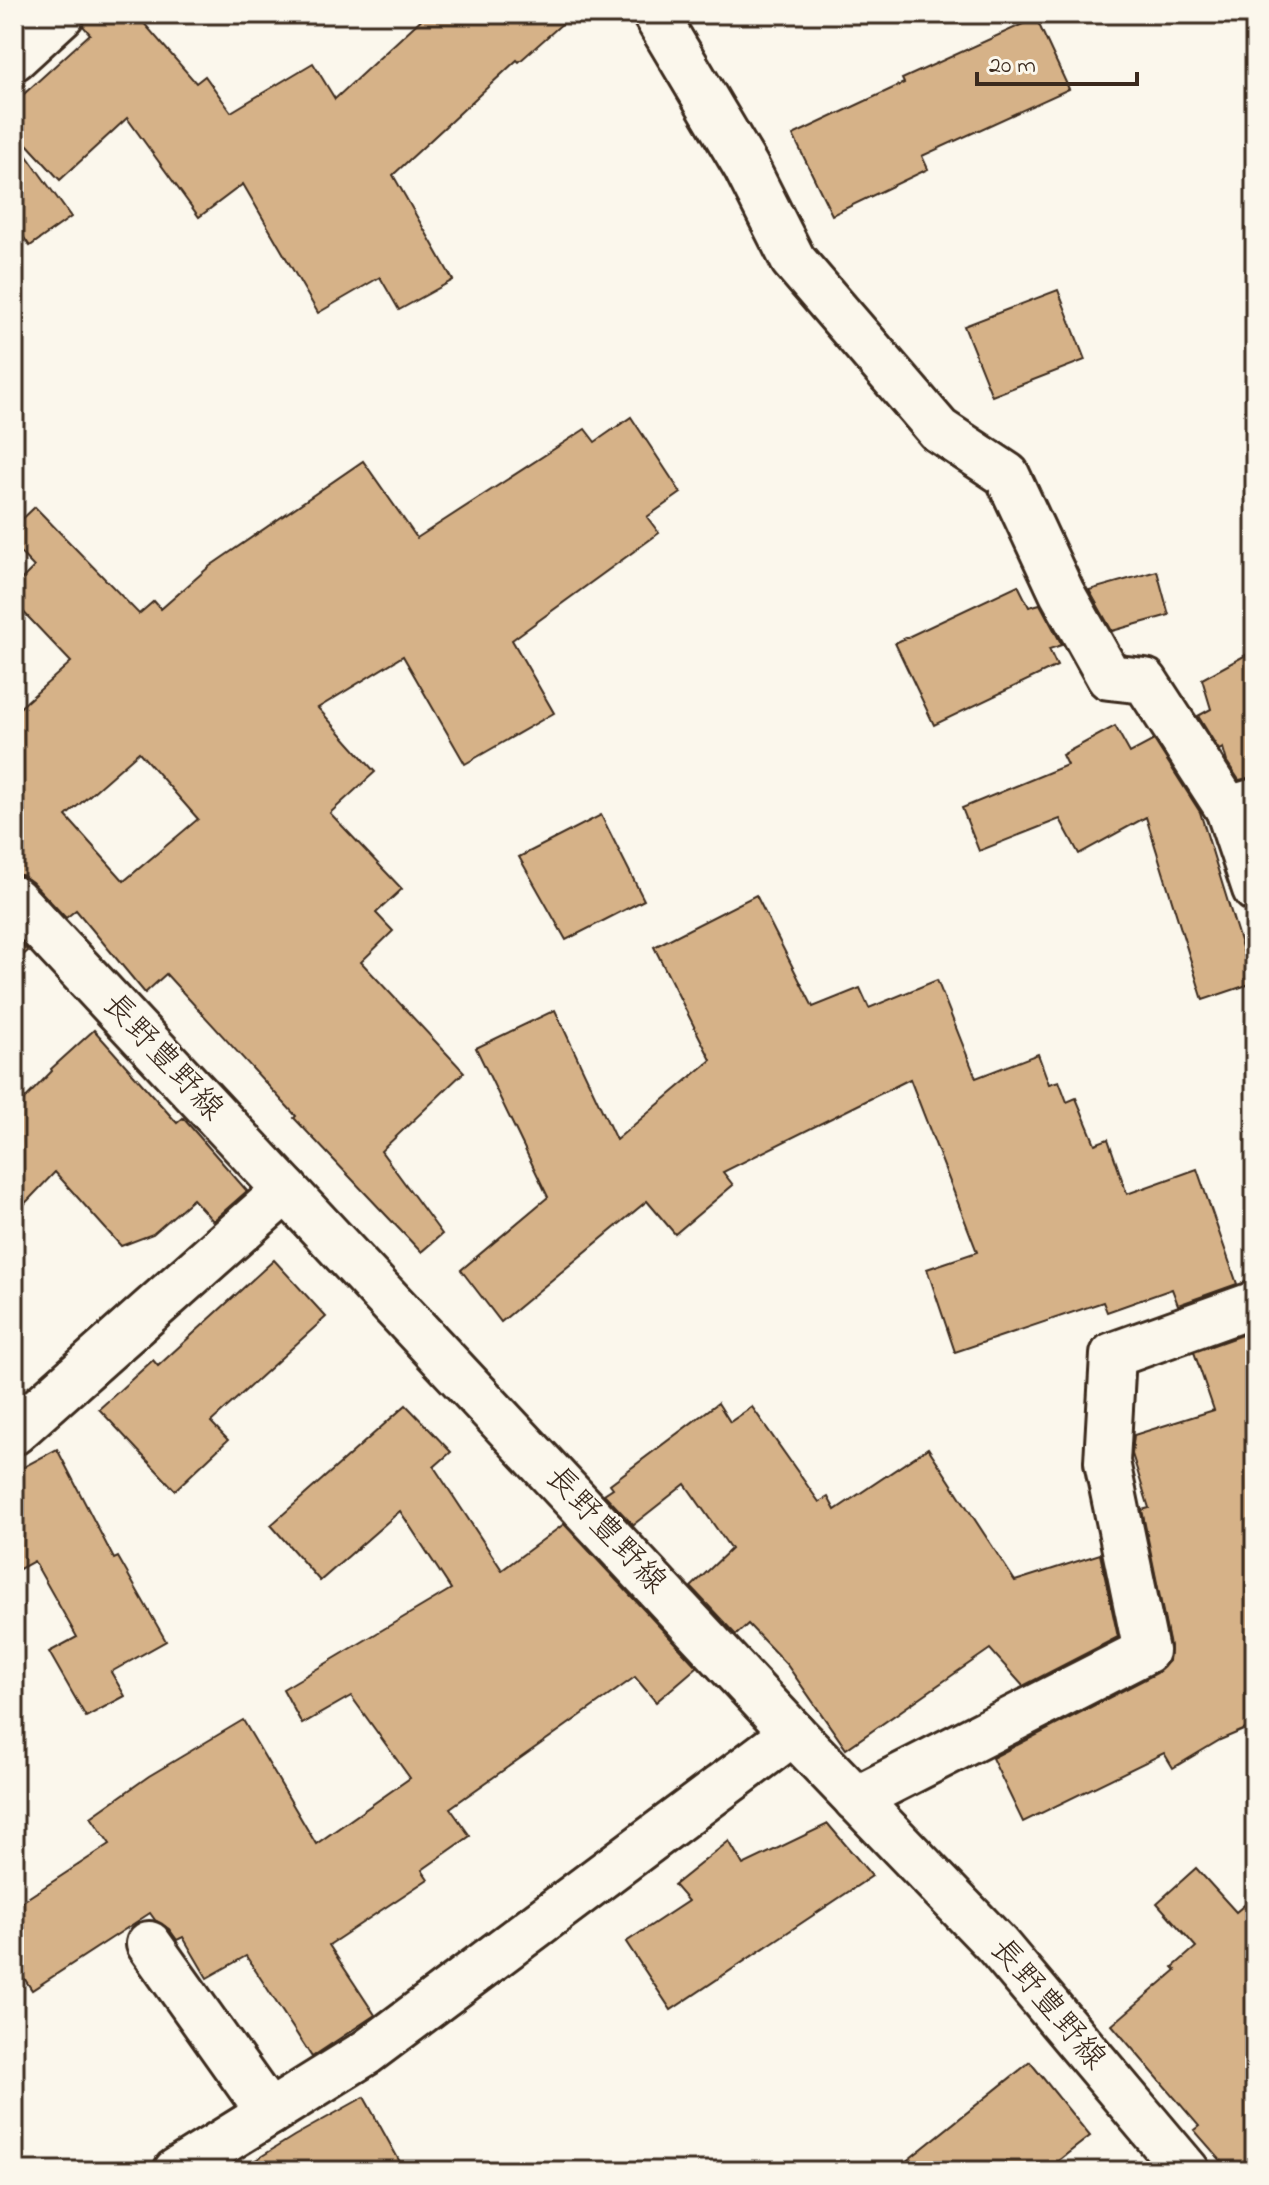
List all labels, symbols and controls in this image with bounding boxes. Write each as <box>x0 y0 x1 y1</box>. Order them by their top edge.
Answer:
scale bar <box>977 36 1137 86</box>
text: 20 m <box>989 49 1036 84</box>
street label: 長野豊野線 <box>90 983 234 1133</box>
street label: 長野豊野線 <box>533 1456 677 1606</box>
street label: 長野豊野線 <box>978 1929 1116 2081</box>

